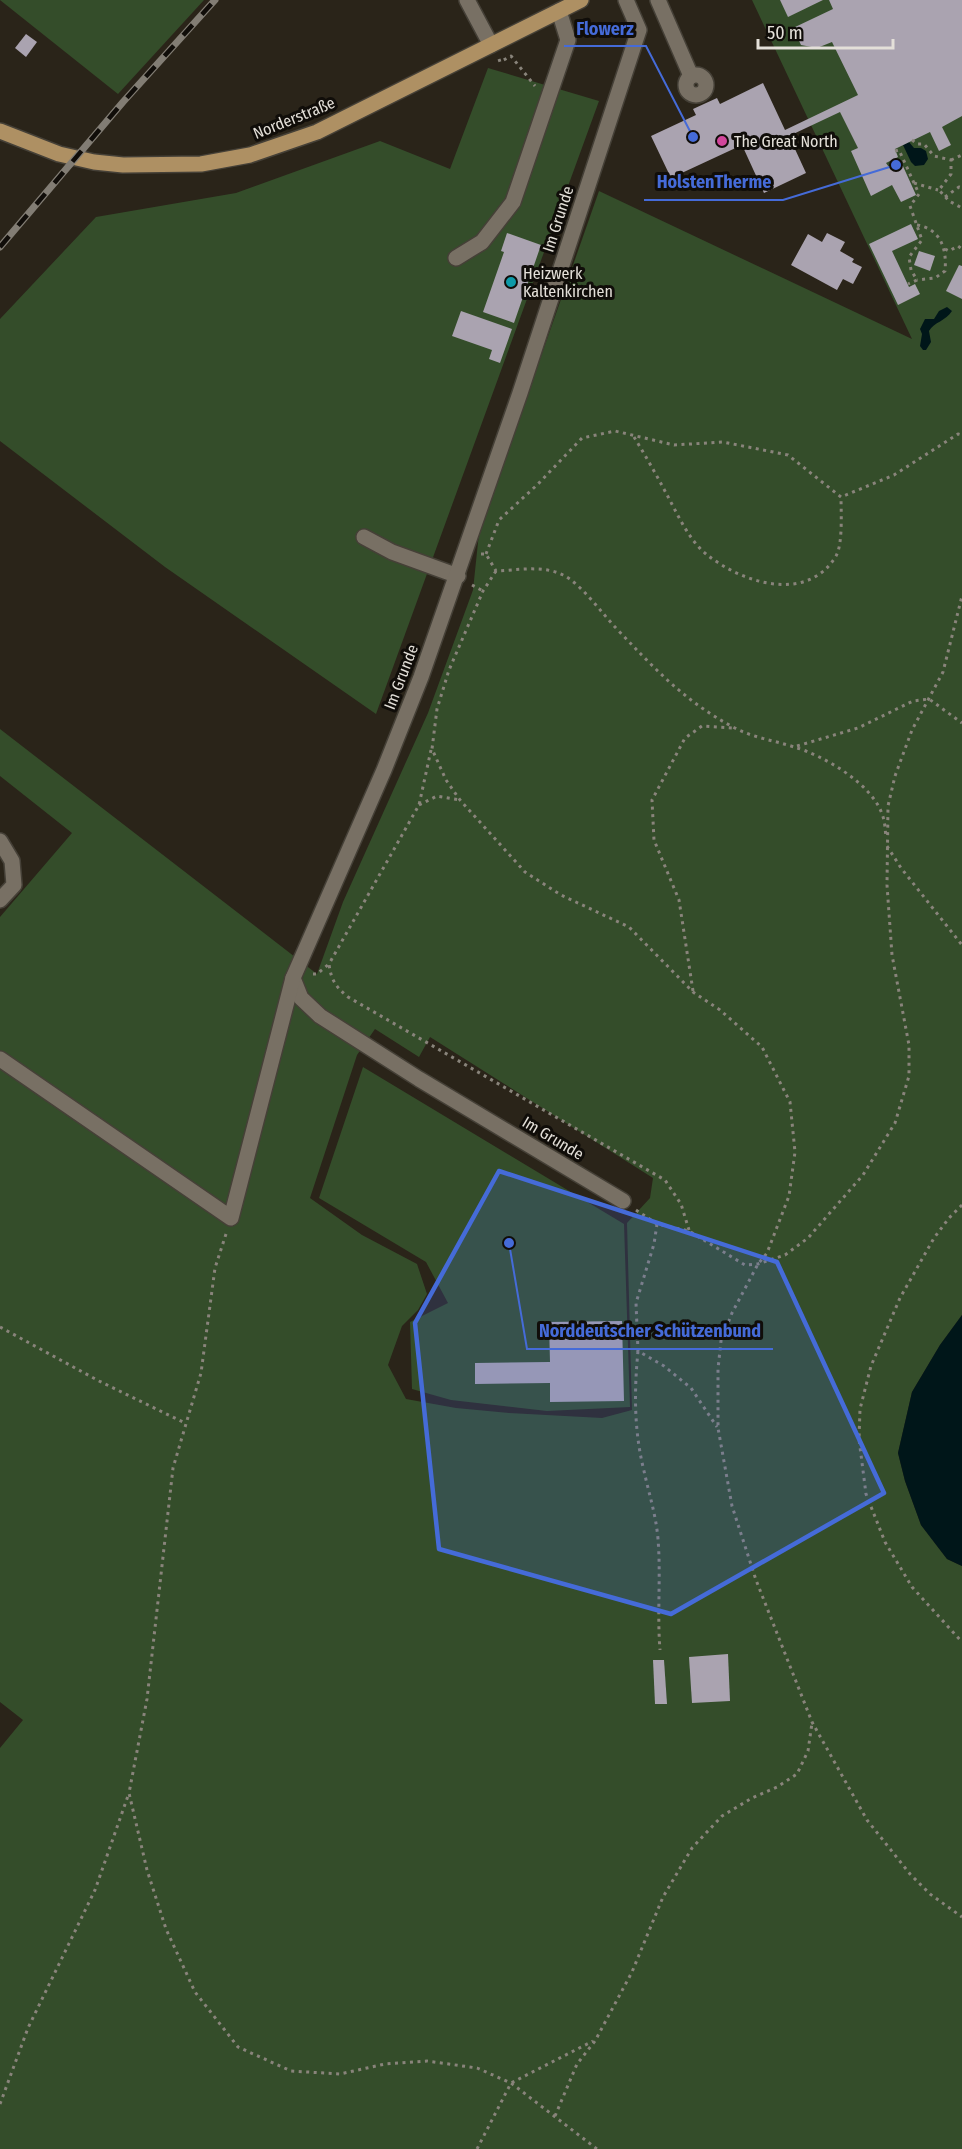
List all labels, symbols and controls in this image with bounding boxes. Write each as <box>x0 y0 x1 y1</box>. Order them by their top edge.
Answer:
callout: Flowerz <box>564 10 646 46</box>
scale bar <box>758 12 893 50</box>
text: Flowerz <box>576 18 634 40</box>
text: 50 m <box>767 22 803 44</box>
street label: Norderstraße <box>250 93 338 143</box>
place label: The Great North <box>734 132 838 151</box>
marker: The Great North <box>715 134 729 148</box>
callout: HolstenTherme <box>644 164 783 200</box>
text: HolstenTherme <box>657 171 771 193</box>
street label: Im Grunde <box>538 184 578 254</box>
place label: Heizwerk Kaltenkirchen <box>523 264 613 301</box>
marker: Heizwerk Kaltenkirchen <box>504 275 518 289</box>
street label: Im Grunde <box>380 642 422 712</box>
street label: Im Grunde <box>519 1112 587 1164</box>
callout: Norddeutscher Schützenbund <box>527 1313 773 1349</box>
text: Norddeutscher Schützenbund <box>539 1320 761 1342</box>

